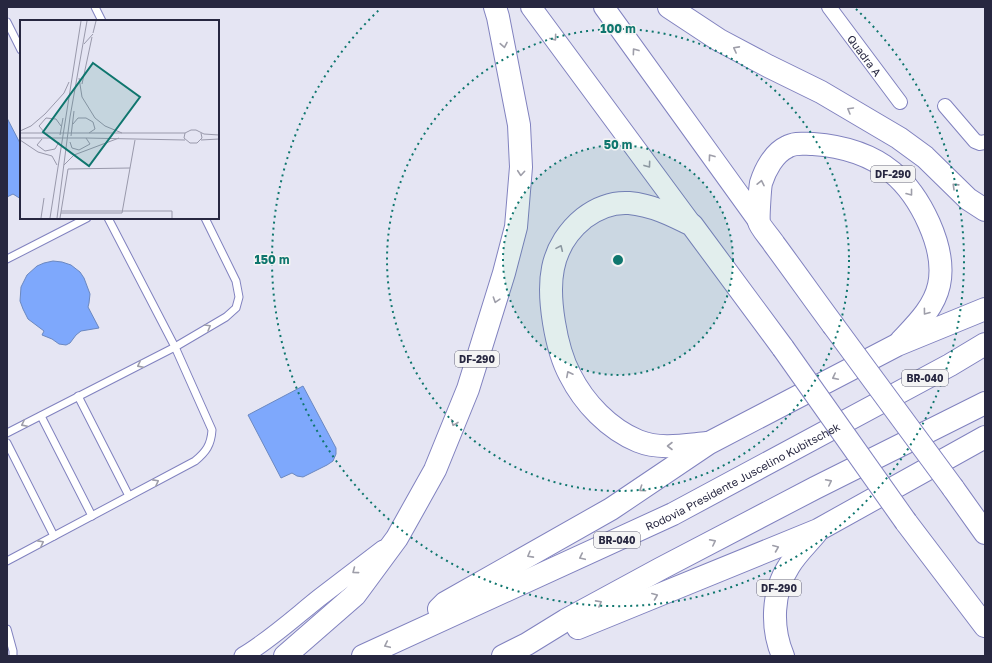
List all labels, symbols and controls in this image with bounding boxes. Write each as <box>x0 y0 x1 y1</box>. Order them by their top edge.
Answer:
inset map <box>20 20 219 219</box>
text: 100 m <box>600 21 636 36</box>
street label: Quadra A <box>845 32 885 79</box>
one-way arrow <box>549 34 556 41</box>
one-way arrow <box>499 42 507 48</box>
one-way arrow <box>732 46 740 53</box>
one-way arrow <box>632 48 640 55</box>
one-way arrow <box>847 107 855 114</box>
text: 50 m <box>604 137 632 152</box>
one-way arrow <box>709 154 716 161</box>
one-way arrow <box>643 161 650 168</box>
road number: DF-290 <box>871 166 915 182</box>
one-way arrow <box>516 170 525 176</box>
one-way arrow <box>757 180 765 187</box>
one-way arrow <box>952 183 960 191</box>
one-way arrow <box>906 189 913 196</box>
one-way arrow <box>555 245 563 253</box>
text: 150 m <box>255 252 289 267</box>
centre of rings <box>611 253 625 267</box>
one-way arrow <box>492 297 500 304</box>
one-way arrow <box>924 308 931 315</box>
one-way arrow <box>204 324 211 332</box>
road number: DF-290 <box>455 351 499 367</box>
one-way arrow <box>137 360 144 367</box>
road number: BR-040 <box>902 370 948 386</box>
one-way arrow <box>567 371 574 378</box>
one-way arrow <box>832 373 839 380</box>
one-way arrow <box>21 419 29 427</box>
one-way arrow <box>451 419 459 427</box>
street label: Rodovia Presidente Juscelino Kubitschek <box>643 419 842 532</box>
one-way arrow <box>667 442 673 450</box>
one-way arrow <box>152 479 159 487</box>
one-way arrow <box>824 479 832 487</box>
one-way arrow <box>639 484 646 491</box>
road number: BR-040 <box>594 532 640 548</box>
one-way arrow <box>709 539 716 546</box>
one-way arrow <box>37 540 45 547</box>
one-way arrow <box>772 544 779 552</box>
one-way arrow <box>527 550 534 558</box>
one-way arrow <box>578 552 586 560</box>
one-way arrow <box>352 566 359 573</box>
road number: DF-290 <box>757 580 801 596</box>
one-way arrow <box>652 593 659 601</box>
one-way arrow <box>594 600 602 607</box>
one-way arrow <box>383 640 391 648</box>

